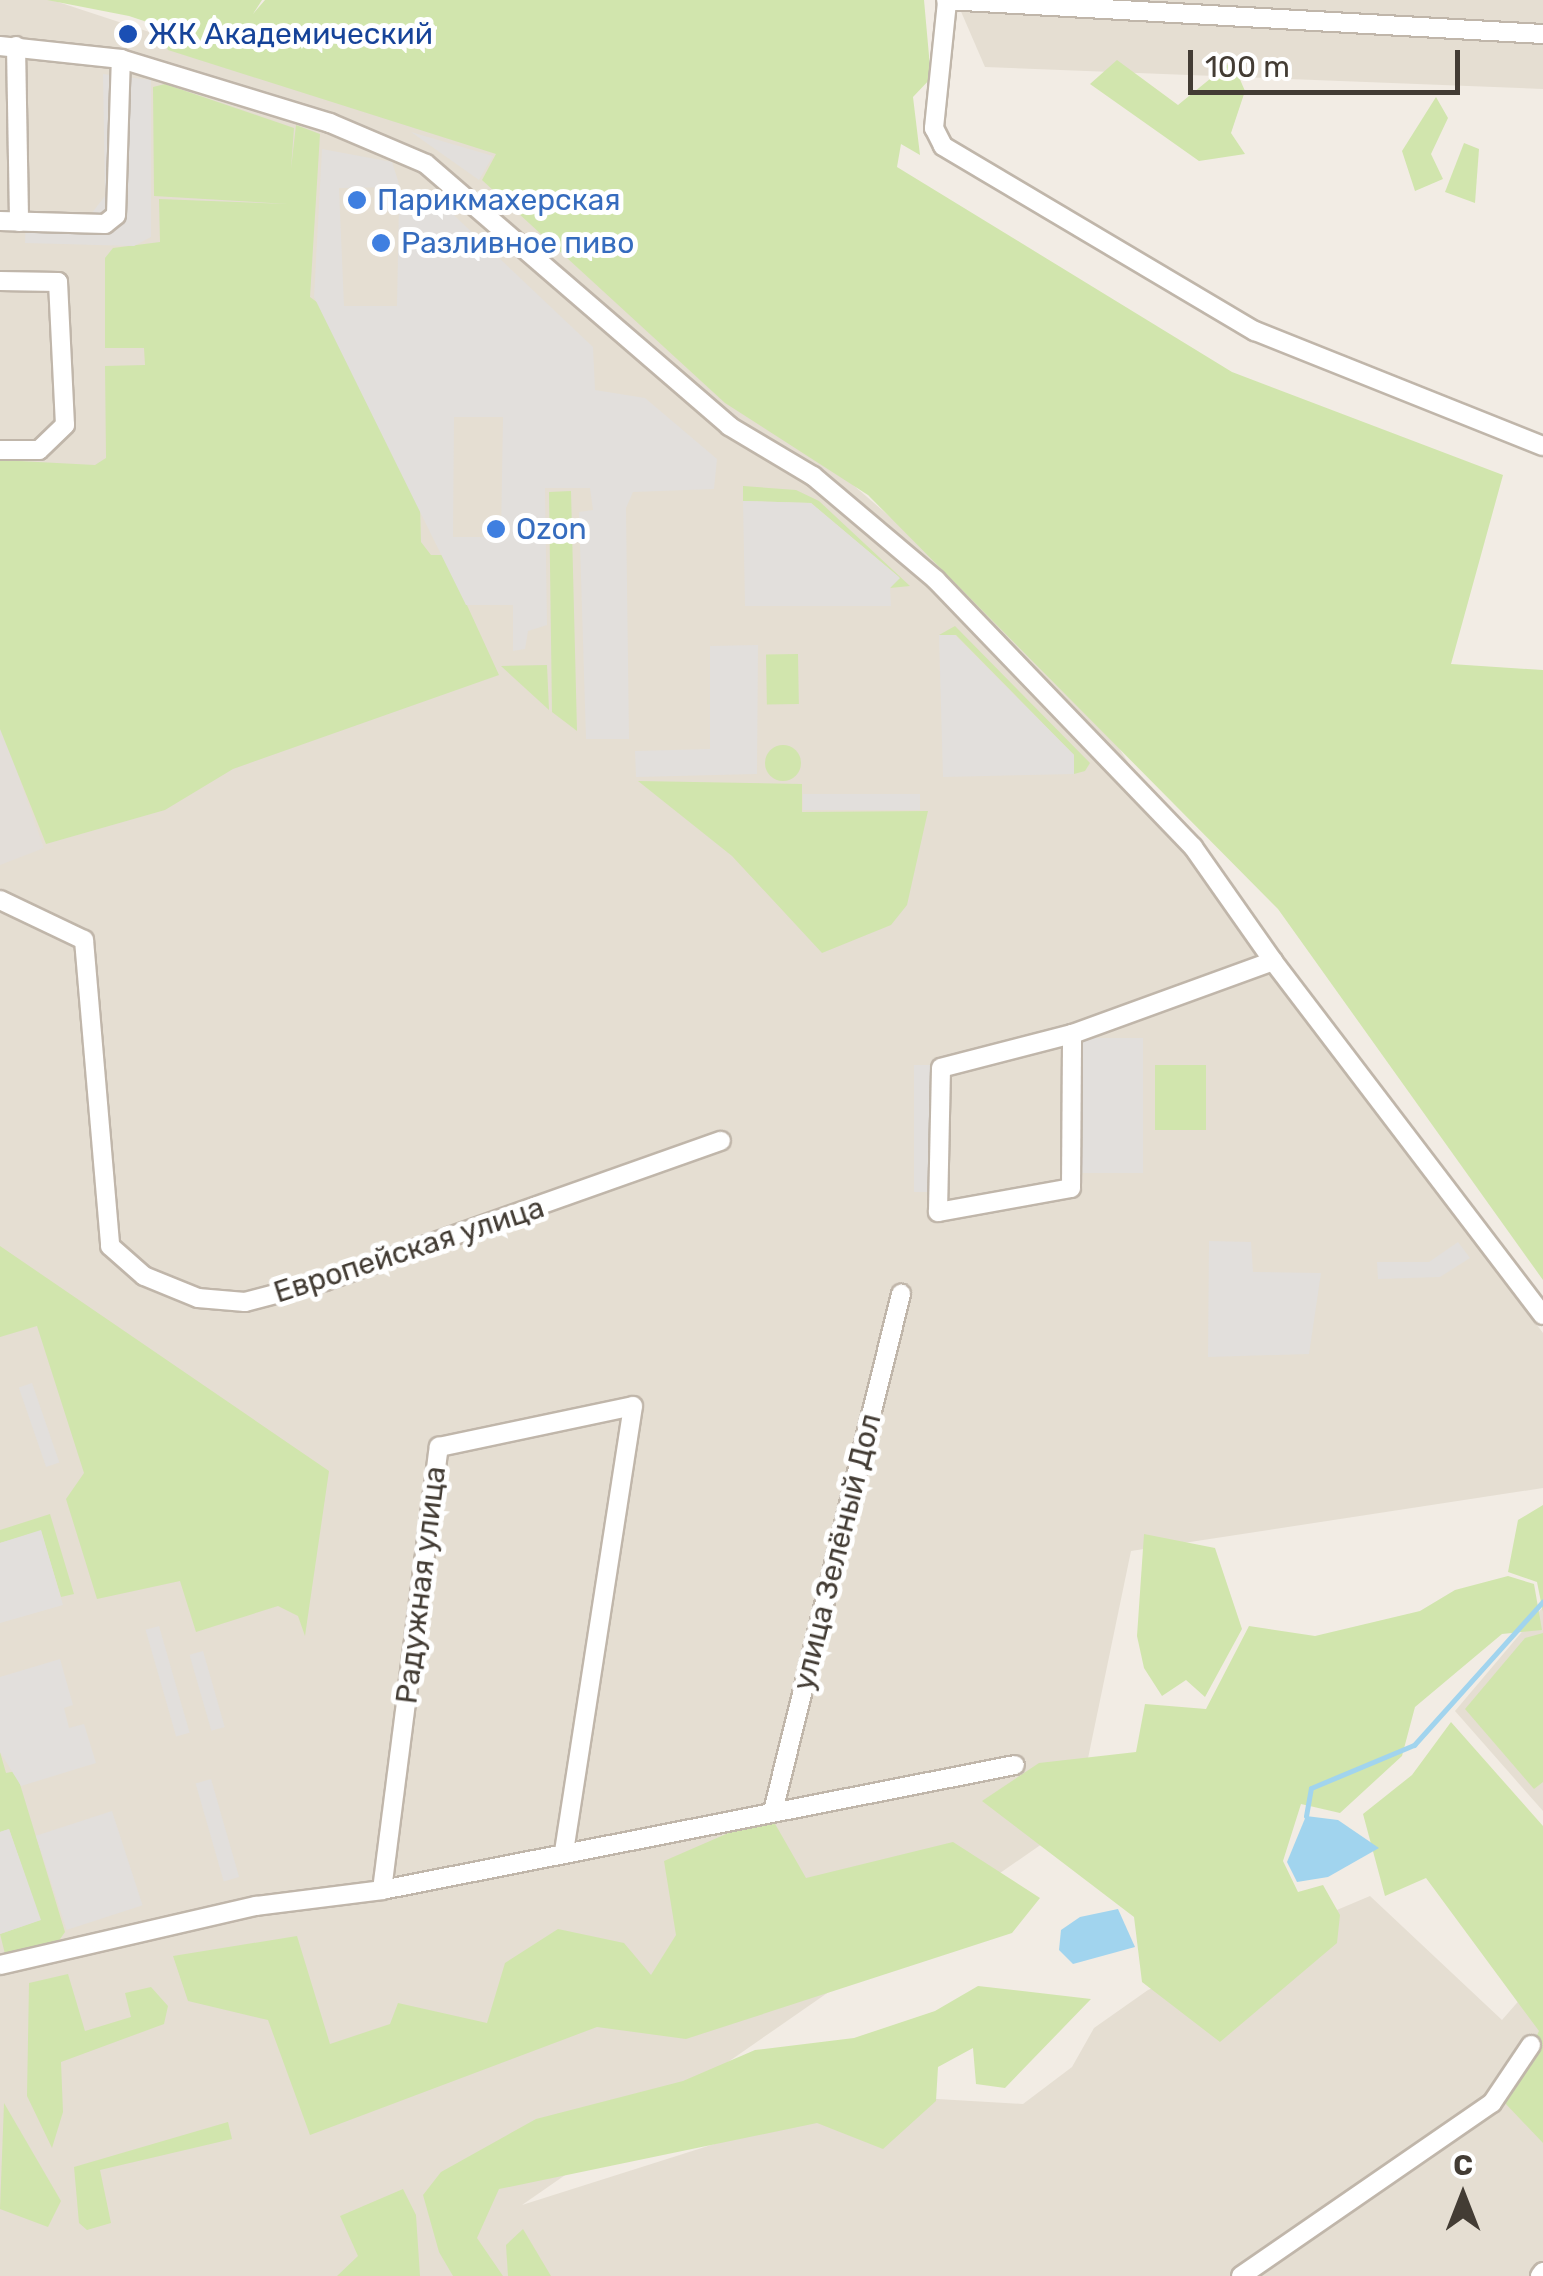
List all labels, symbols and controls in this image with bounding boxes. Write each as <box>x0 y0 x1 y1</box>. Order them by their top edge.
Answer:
place label: ЖК Академический <box>148 16 433 52</box>
marker: ЖК Академический <box>117 23 139 45</box>
scale bar <box>1193 30 1466 92</box>
text: 100 m <box>1205 49 1290 85</box>
place label: Парикмахерская <box>377 182 621 218</box>
marker: Парикмахерская <box>346 189 368 211</box>
place label: Разливное пиво <box>401 225 634 261</box>
marker: Разливное пиво <box>370 232 392 254</box>
place label: Ozon <box>516 511 587 547</box>
marker: Ozon <box>485 518 507 540</box>
street label: Европейская улица <box>269 1189 549 1311</box>
street label: улица Зелёный Дол <box>785 1410 889 1694</box>
street label: Радужная улица <box>389 1464 453 1706</box>
north arrow <box>1413 2146 1513 2246</box>
text: С <box>1453 2149 1473 2182</box>

